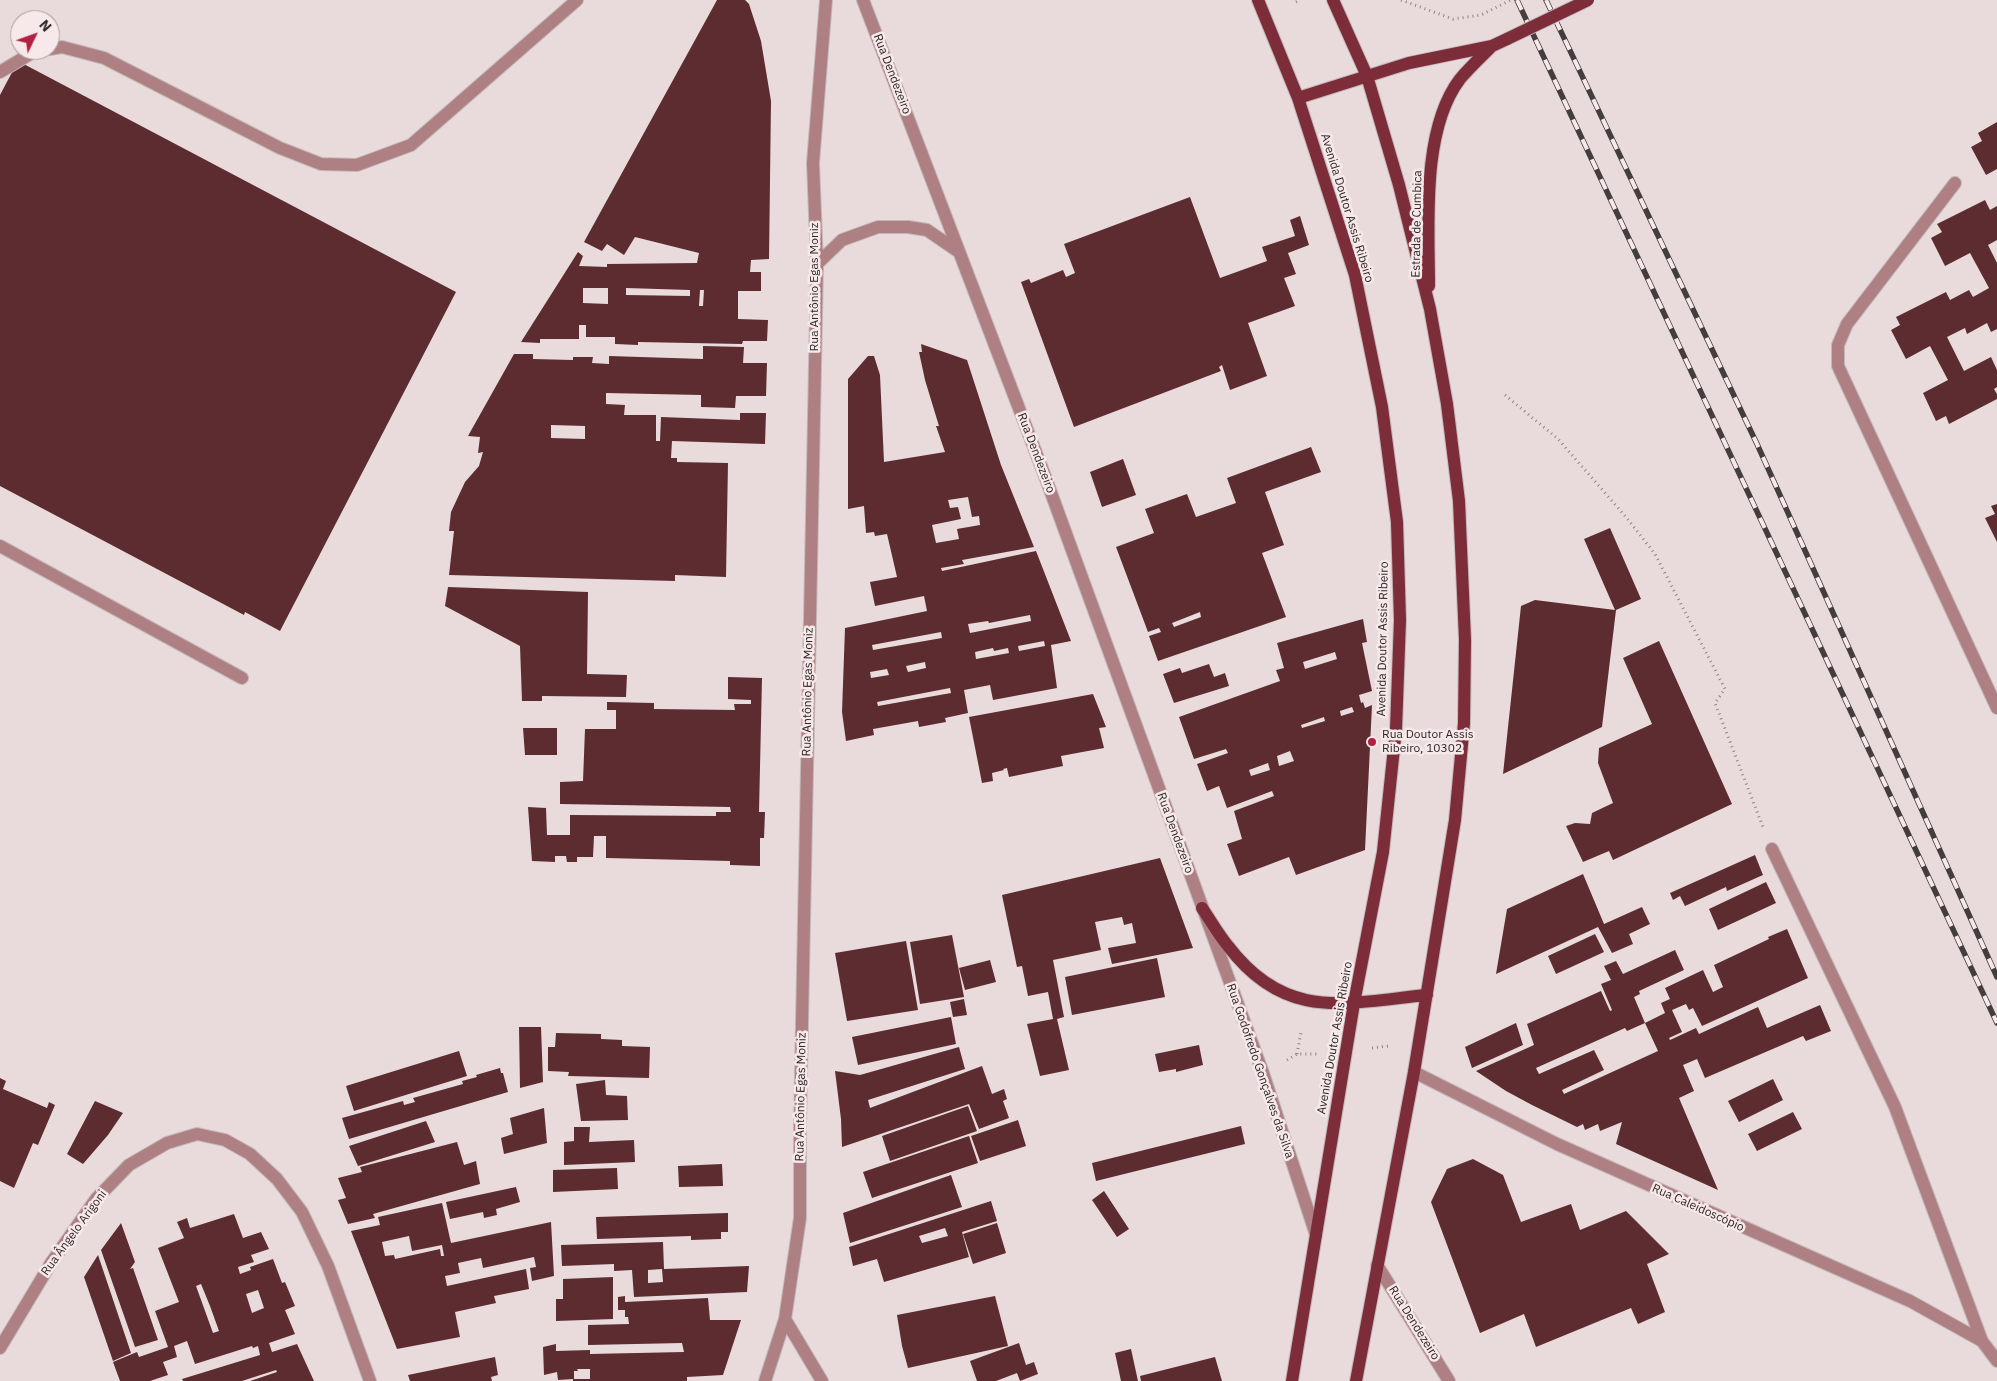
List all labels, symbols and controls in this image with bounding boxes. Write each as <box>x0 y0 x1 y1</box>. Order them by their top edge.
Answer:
north arrow <box>10 10 60 60</box>
text: N <box>35 16 55 35</box>
street label: Rua Dendezeiro <box>870 32 914 116</box>
street label: Avenida Doutor Assis Ribeiro <box>1317 132 1377 284</box>
street label: Estrada de Cumbica <box>1409 170 1425 278</box>
street label: Rua Antônio Egas Moniz <box>808 223 822 351</box>
street label: Rua Dendezeiro <box>1014 411 1058 495</box>
street label: Avenida Doutor Assis Ribeiro <box>1374 561 1392 717</box>
street label: Rua Antônio Egas Moniz <box>800 628 816 756</box>
place label: Rua Doutor Assis Ribeiro, 10302 <box>1382 728 1474 756</box>
marker: Rua Doutor Assis Ribeiro, 10302 <box>1366 736 1378 748</box>
street label: Rua Dendezeiro <box>1154 791 1196 875</box>
street label: Avenida Doutor Assis Ribeiro <box>1314 961 1356 1115</box>
street label: Rua Godofredo Gonçalves da Silva <box>1223 982 1297 1160</box>
street label: Rua Antônio Egas Moniz <box>793 1033 809 1161</box>
street label: Rua Caleidoscópio <box>1650 1181 1746 1235</box>
street label: Rua Ângelo Arigoni <box>38 1188 110 1278</box>
street label: Rua Dendezeiro <box>1385 1283 1443 1363</box>

